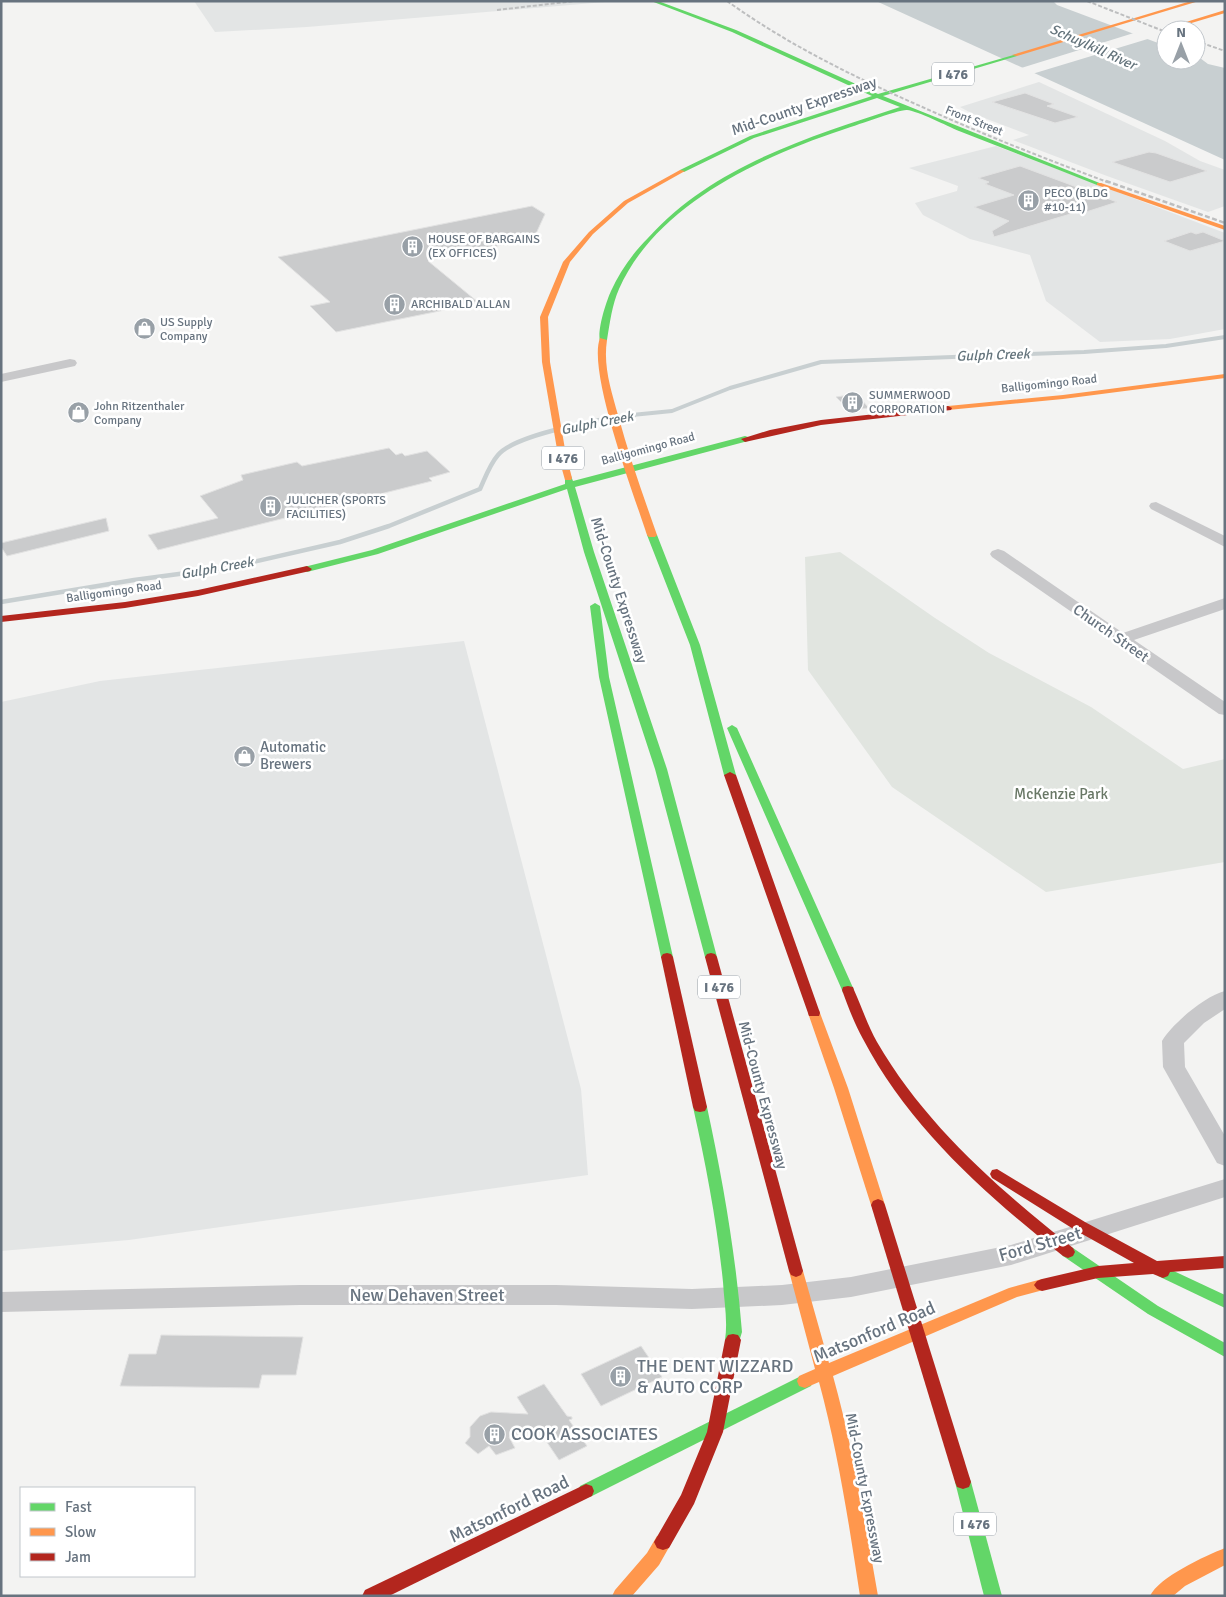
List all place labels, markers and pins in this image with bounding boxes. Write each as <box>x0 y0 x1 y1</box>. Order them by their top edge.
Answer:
place label: PECO (BLDG #10-11) <box>1044 186 1108 215</box>
building icon: PECO (BLDG #10-11) <box>1016 188 1040 212</box>
place label: HOUSE OF BARGAINS (EX OFFICES) <box>428 232 540 261</box>
building icon: HOUSE OF BARGAINS (EX OFFICES) <box>400 234 424 258</box>
building icon: ARCHIBALD ALLAN <box>383 292 407 316</box>
place label: ARCHIBALD ALLAN <box>411 297 511 312</box>
place label: US Supply Company <box>160 315 213 344</box>
shop icon: US Supply Company <box>132 317 156 341</box>
place label: SUMMERWOOD CORPORATION <box>869 388 951 417</box>
building icon: SUMMERWOOD CORPORATION <box>841 390 865 414</box>
place label: John Ritzenthaler Company <box>94 399 185 428</box>
shop icon: John Ritzenthaler Company <box>66 401 90 425</box>
place label: JULICHER (SPORTS FACILITIES) <box>286 493 386 522</box>
building icon: JULICHER (SPORTS FACILITIES) <box>258 495 282 519</box>
place label: Automatic Brewers <box>260 738 326 773</box>
shop icon: Automatic Brewers <box>232 744 256 768</box>
place label: THE DENT WIZZARD & AUTO CORP <box>637 1355 793 1398</box>
building icon: THE DENT WIZZARD & AUTO CORP <box>609 1364 633 1388</box>
building icon: COOK ASSOCIATES <box>483 1422 507 1446</box>
place label: COOK ASSOCIATES <box>511 1423 658 1445</box>

